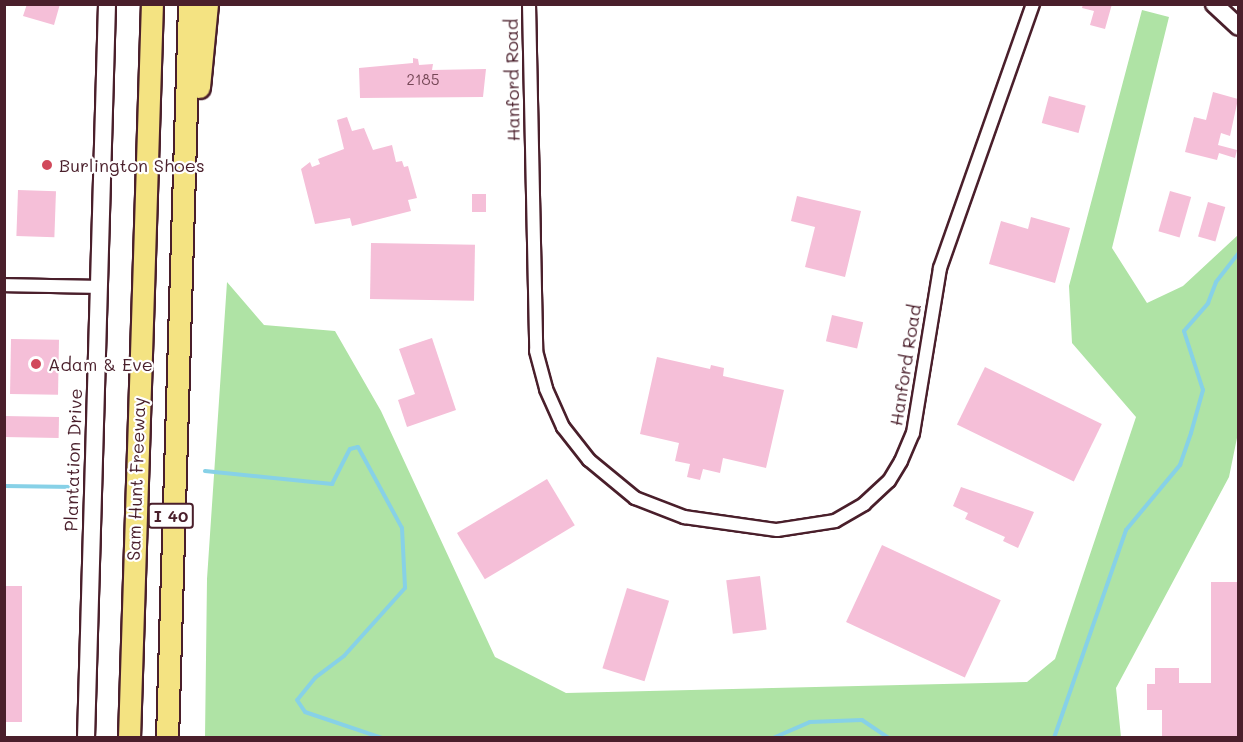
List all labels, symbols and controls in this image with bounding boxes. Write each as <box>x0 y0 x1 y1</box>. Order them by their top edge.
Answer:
street label: Hanford Road <box>500 18 524 142</box>
house number: 2185 <box>407 71 439 89</box>
place label: Burlington Shoes <box>59 154 205 176</box>
marker: Burlington Shoes <box>40 158 54 172</box>
street label: Hanford Road <box>885 303 925 427</box>
place label: Adam & Eve <box>48 353 153 375</box>
marker: Adam & Eve <box>29 357 43 371</box>
street label: Plantation Drive <box>60 388 86 532</box>
street label: Sam Hunt Freeway <box>122 397 150 561</box>
road number: I 40 <box>147 503 195 529</box>

